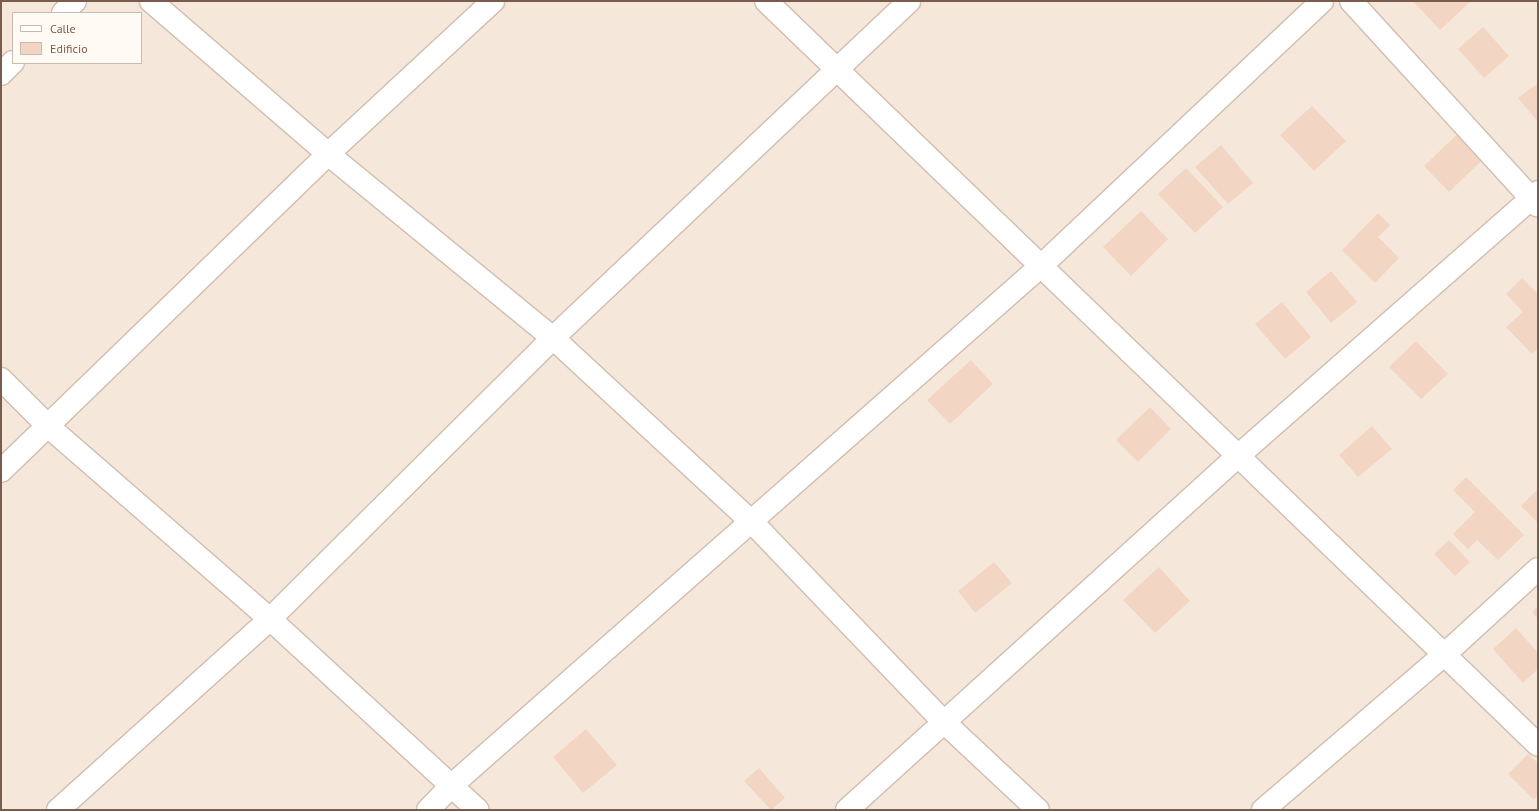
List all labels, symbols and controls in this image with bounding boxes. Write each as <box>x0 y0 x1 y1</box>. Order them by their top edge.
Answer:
legend <box>12 12 142 64</box>
text: Calle <box>50 21 76 36</box>
text: Edificio <box>50 41 88 56</box>

